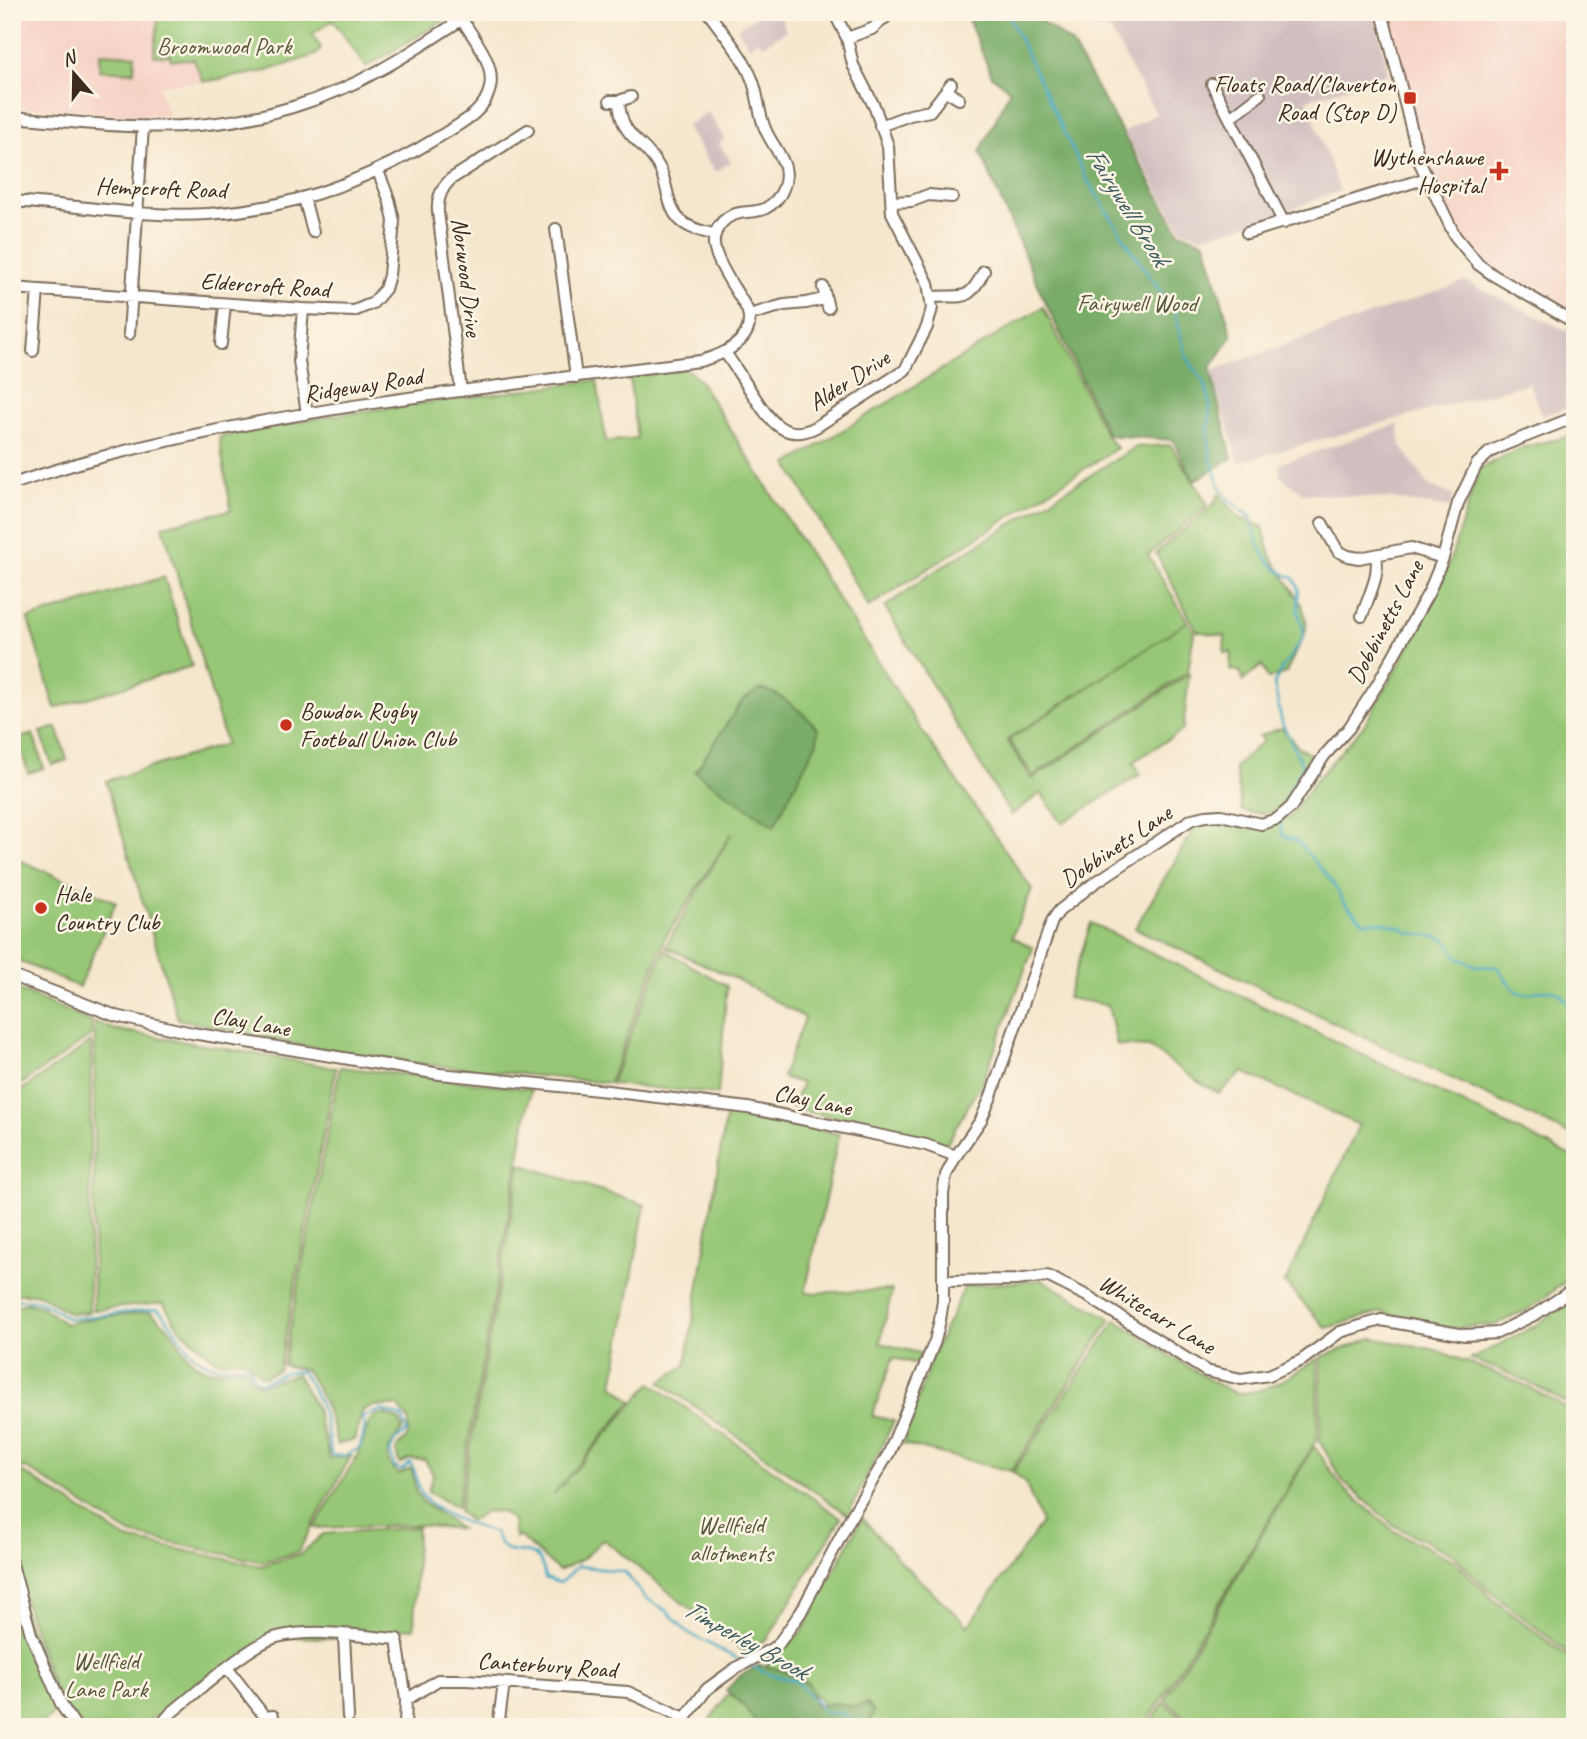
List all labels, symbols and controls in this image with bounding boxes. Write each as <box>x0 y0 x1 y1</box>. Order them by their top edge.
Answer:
park label: Broomwood Park <box>157 31 293 61</box>
north arrow <box>38 38 108 108</box>
text: N <box>59 45 81 72</box>
place label: Floats Road/Claverton Road (Stop D) <box>1214 69 1397 127</box>
marker: Floats Road/Claverton Road (Stop D) <box>1402 90 1418 106</box>
water label: Fairywell Brook <box>1078 141 1179 275</box>
place label: Wythenshawe Hospital <box>1371 142 1487 200</box>
marker: Wythenshawe Hospital <box>1489 161 1509 181</box>
street label: Hempcroft Road <box>95 171 230 205</box>
street label: Norwood Drive <box>445 216 489 340</box>
street label: Eldercroft Road <box>200 266 334 305</box>
park label: Fairywell Wood <box>1077 288 1200 318</box>
street label: Alder Drive <box>803 342 897 417</box>
street label: Ridgeway Road <box>302 360 428 409</box>
street label: Dobbinetts Lane <box>1340 553 1431 689</box>
place label: Bowdon Rugby Football Union Club <box>300 696 458 754</box>
marker: Bowdon Rugby Football Union Club <box>278 717 294 733</box>
street label: Dobbinets Lane <box>1055 797 1179 894</box>
place label: Hale Country Club <box>55 879 161 937</box>
marker: Hale Country Club <box>33 900 49 916</box>
street label: Clay Lane <box>210 1000 294 1044</box>
street label: Clay Lane <box>772 1077 857 1123</box>
street label: Whitecarr Lane <box>1093 1268 1223 1362</box>
park label: Wellfield allotments <box>689 1510 775 1568</box>
water label: Timperley Brook <box>678 1592 818 1689</box>
street label: Canterbury Road <box>477 1645 621 1685</box>
park label: Wellfield Lane Park <box>65 1646 149 1704</box>

